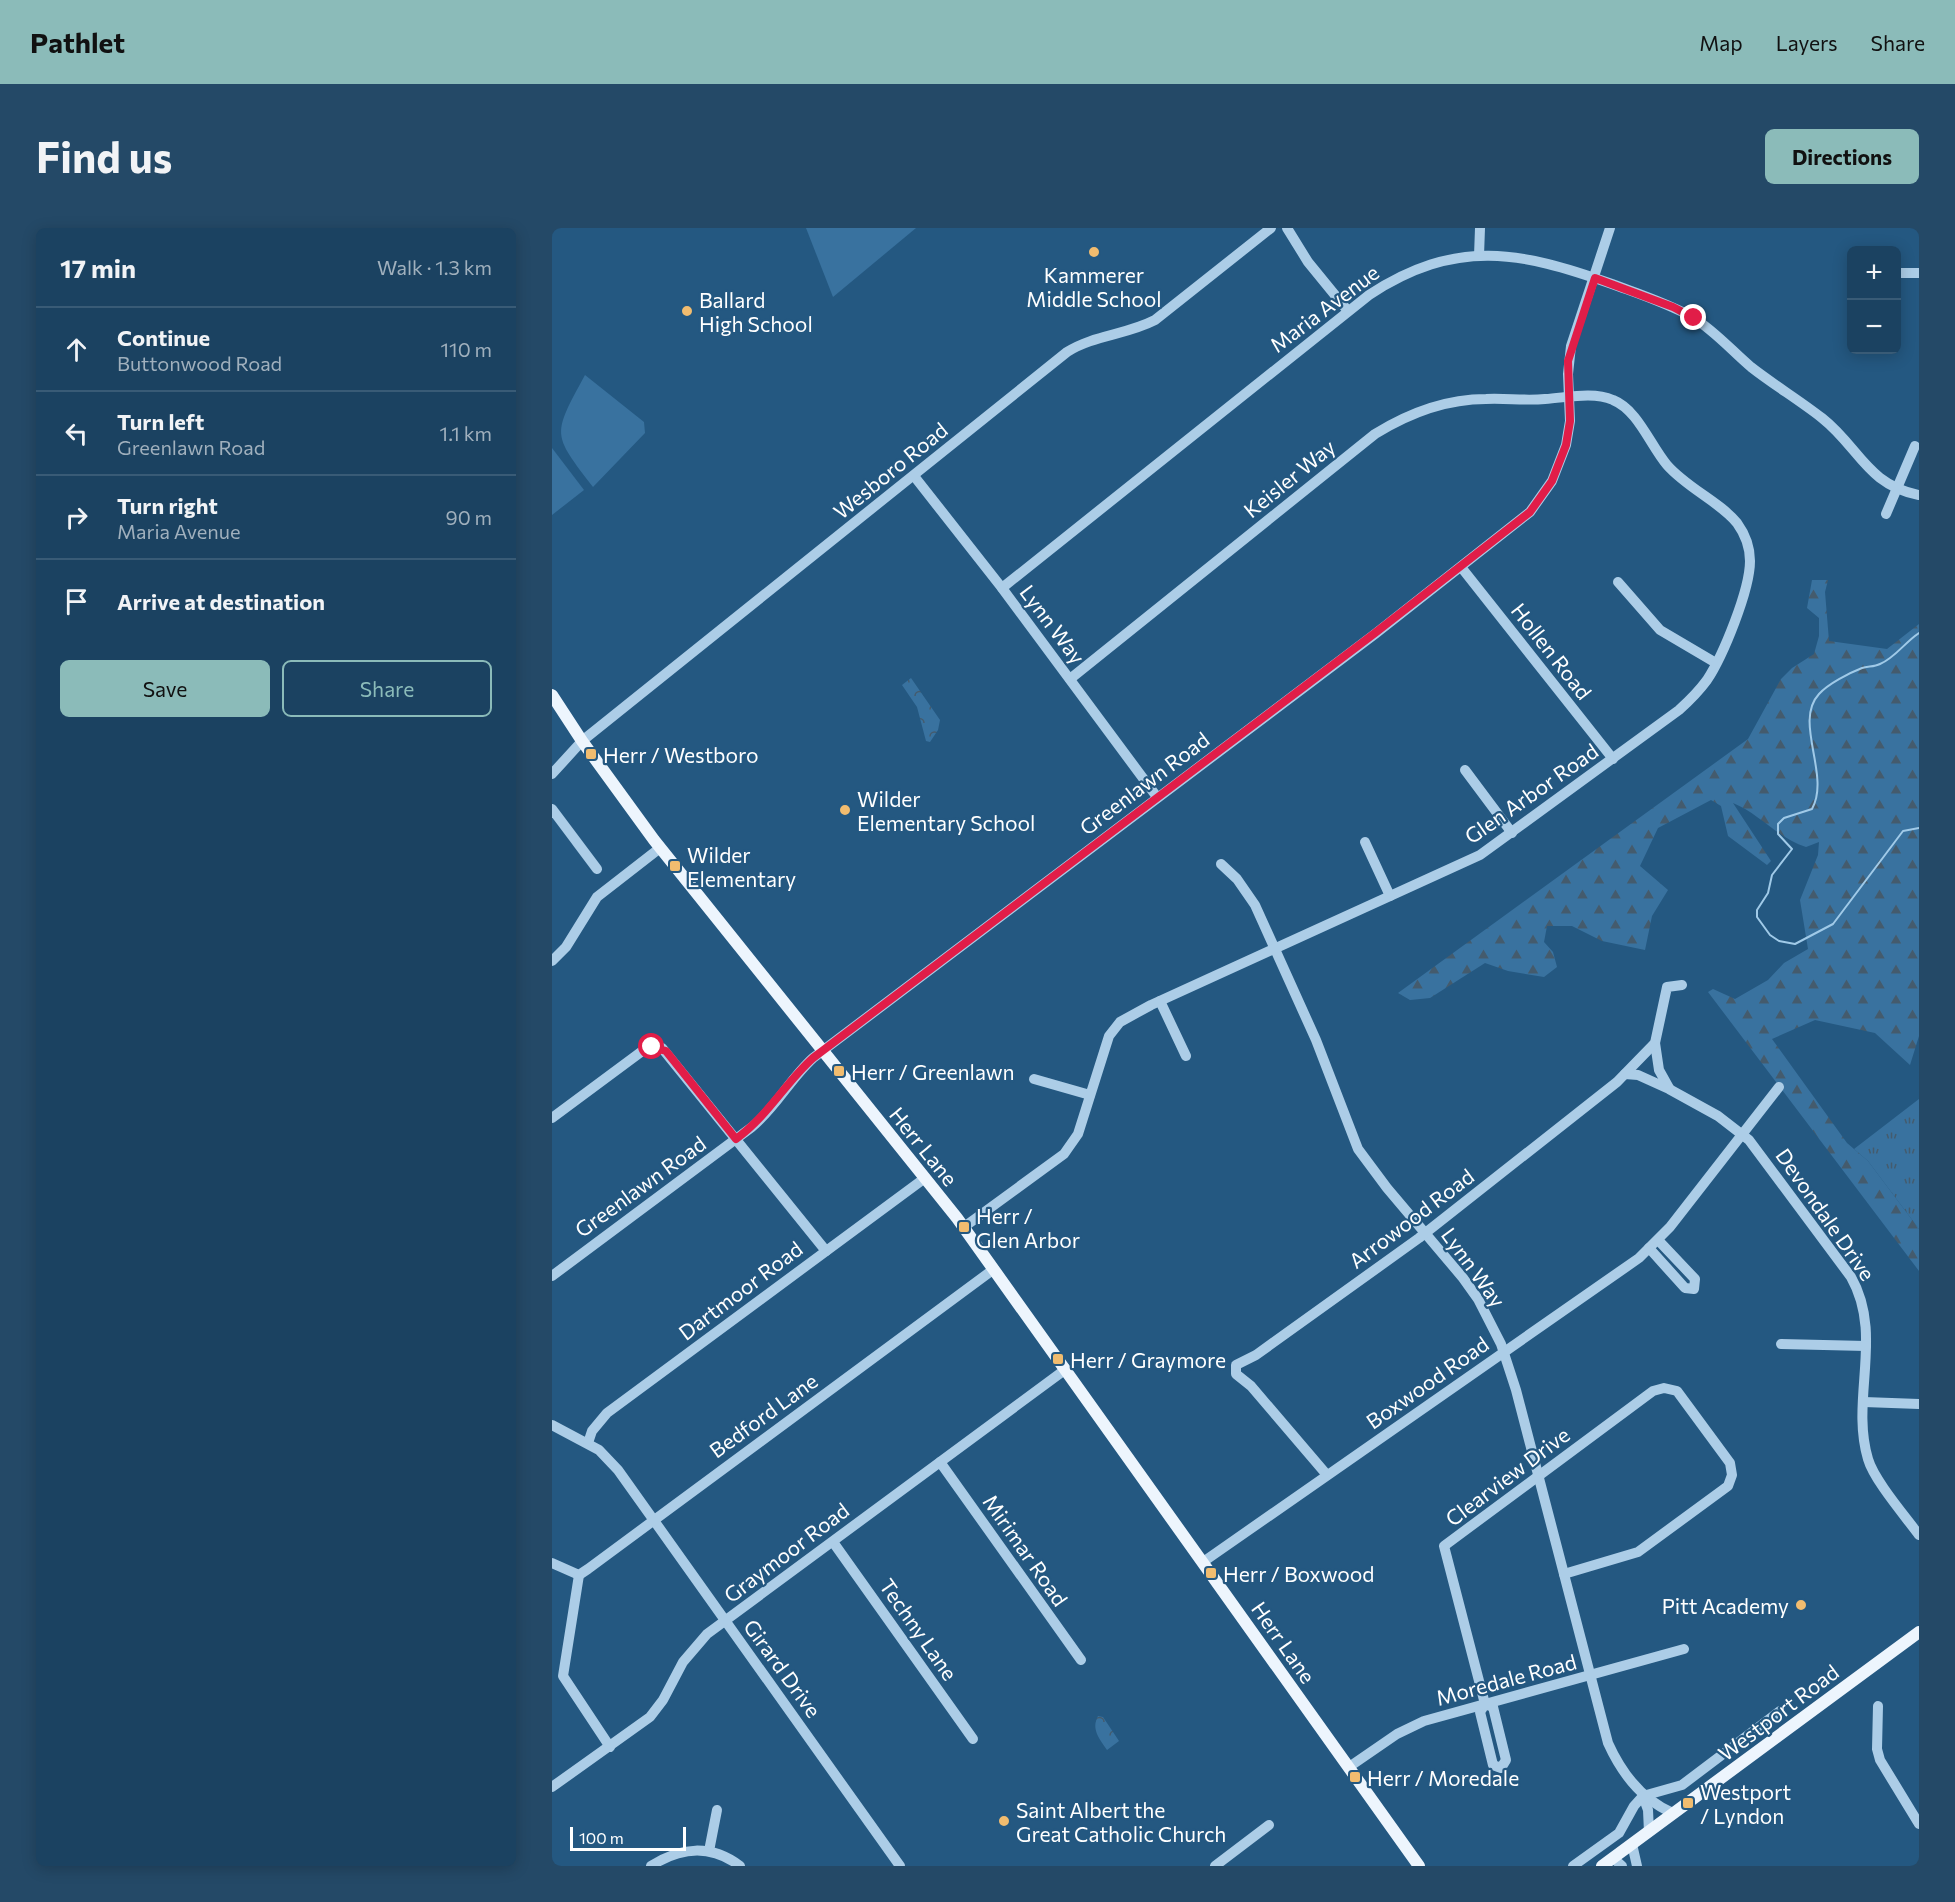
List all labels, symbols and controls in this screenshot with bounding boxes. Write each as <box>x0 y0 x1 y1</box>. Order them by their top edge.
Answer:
text: Pathlet <box>30 25 125 59</box>
text: Map <box>1699 30 1743 55</box>
text: Layers <box>1776 30 1838 55</box>
text: Share <box>1871 30 1925 55</box>
button: Directions <box>1765 129 1919 184</box>
text: Find us <box>36 130 172 182</box>
marker: Kammerer Middle School <box>1087 245 1101 259</box>
map controls <box>1847 246 1901 354</box>
button: + <box>1847 246 1901 300</box>
text: 17 min <box>60 252 136 283</box>
text: Walk · 1.3 km <box>377 255 492 279</box>
street label: Maria Avenue <box>1265 259 1383 357</box>
place label: Kammerer Middle School <box>1026 262 1162 311</box>
place label: Ballard High School <box>699 287 813 336</box>
button: − <box>1847 300 1901 354</box>
marker: Ballard High School <box>680 304 694 318</box>
route end <box>1680 304 1706 330</box>
text: Continue <box>117 324 210 351</box>
icon: ahead <box>60 333 93 366</box>
text: 110 m <box>441 337 492 361</box>
text: Buttonwood Road <box>117 351 282 375</box>
text: Turn left <box>117 408 204 435</box>
street label: Wesboro Road <box>828 416 952 524</box>
icon: left <box>60 417 93 450</box>
text: 1.1 km <box>440 421 492 445</box>
street label: Keisler Way <box>1238 434 1340 522</box>
text: Greenlawn Road <box>117 435 265 459</box>
text: Turn right <box>117 492 218 519</box>
icon: right <box>60 501 93 534</box>
text: 90 m <box>446 505 492 529</box>
text: Maria Avenue <box>117 519 241 543</box>
street label: Lynn Way <box>1015 580 1091 668</box>
icon: arrive <box>60 585 93 618</box>
text: Arrive at destination <box>117 588 325 615</box>
street label: Hollen Road <box>1507 598 1597 704</box>
button: Save <box>60 660 270 717</box>
button: Share <box>282 660 492 717</box>
street label: Greenlawn Road <box>1074 726 1214 840</box>
street label: Glen Arbor Road <box>1459 738 1603 848</box>
place label: Herr / Westboro <box>603 742 759 767</box>
marker: Herr / Westboro <box>584 747 598 761</box>
place label: Wilder Elementary School <box>857 786 1035 835</box>
marker: Wilder Elementary School <box>838 803 852 817</box>
place label: Wilder Elementary <box>687 842 796 891</box>
marker: Wilder Elementary <box>668 859 682 873</box>
route start <box>638 1033 664 1059</box>
place label: Herr / Greenlawn <box>851 1059 1015 1084</box>
marker: Herr / Greenlawn <box>832 1064 846 1078</box>
street label: Herr Lane <box>885 1102 963 1190</box>
street label: Greenlawn Road <box>570 1130 710 1242</box>
street label: Devondale Drive <box>1771 1143 1881 1285</box>
street label: Arrowood Road <box>1344 1163 1478 1273</box>
place label: Herr / Glen Arbor <box>976 1203 1080 1252</box>
marker: Herr / Glen Arbor <box>957 1220 971 1234</box>
street label: Lynn Way <box>1437 1222 1511 1312</box>
street label: Dartmoor Road <box>673 1235 807 1345</box>
street label: Boxwood Road <box>1361 1331 1493 1433</box>
place label: Herr / Graymore <box>1070 1347 1226 1372</box>
marker: Herr / Graymore <box>1051 1352 1065 1366</box>
street label: Bedford Lane <box>704 1367 822 1463</box>
street label: Clearview Drive <box>1440 1421 1574 1531</box>
street label: Mirimar Road <box>978 1490 1074 1610</box>
street label: Graymoor Road <box>719 1497 853 1607</box>
place label: Herr / Boxwood <box>1223 1561 1374 1586</box>
marker: Herr / Boxwood <box>1204 1566 1218 1580</box>
street label: Techny Lane <box>875 1573 963 1685</box>
place label: Pitt Academy <box>1662 1593 1789 1618</box>
street label: Herr Lane <box>1247 1596 1321 1688</box>
marker: Pitt Academy <box>1794 1598 1808 1612</box>
street label: Girard Drive <box>739 1614 827 1722</box>
street label: Moredale Road <box>1433 1648 1579 1710</box>
street label: Westport Road <box>1713 1659 1843 1765</box>
place label: Herr / Moredale <box>1367 1765 1519 1790</box>
marker: Herr / Moredale <box>1348 1770 1362 1784</box>
place label: Westport / Lyndon <box>1700 1779 1791 1828</box>
marker: Westport / Lyndon <box>1681 1796 1695 1810</box>
place label: Saint Albert the Great Catholic Church <box>1016 1797 1226 1846</box>
marker: Saint Albert the Great Catholic Church <box>997 1814 1011 1828</box>
scale bar <box>570 1824 686 1852</box>
text: 100 m <box>579 1828 624 1847</box>

